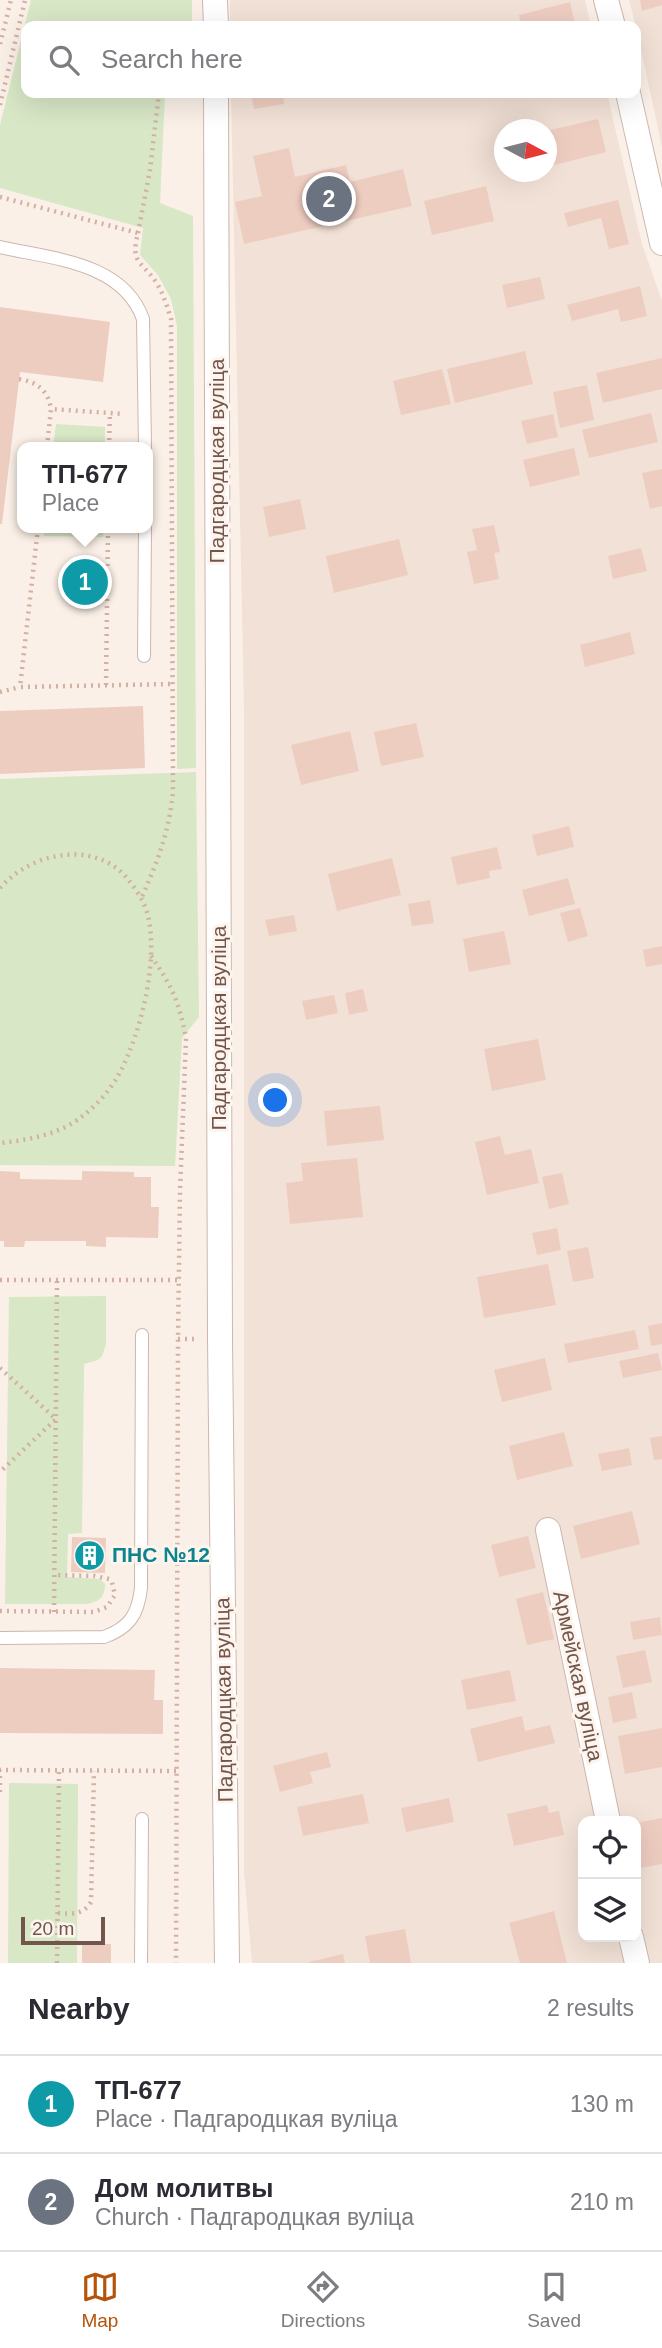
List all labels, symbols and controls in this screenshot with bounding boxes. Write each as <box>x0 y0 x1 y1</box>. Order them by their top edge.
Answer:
search box <box>21 21 641 98</box>
icon: search <box>45 41 83 79</box>
text: Search here <box>101 44 243 74</box>
north arrow <box>494 119 557 182</box>
pin: 2 <box>306 173 352 225</box>
street label: Падгародцкая вуліца <box>205 358 228 563</box>
popup <box>17 442 153 533</box>
text: ТП-677 <box>42 459 128 489</box>
text: Place <box>42 490 99 516</box>
pin: 1 <box>62 556 108 608</box>
street label: Падгародцкая вуліца <box>207 925 230 1130</box>
your location <box>258 1083 292 1117</box>
building icon: ПНС №12 <box>72 1538 106 1572</box>
place label: ПНС №12 <box>112 1543 210 1566</box>
street label: Армейская вуліца <box>549 1588 608 1764</box>
street label: Падгародцкая вуліца <box>210 1597 237 1803</box>
map controls <box>578 1816 641 1942</box>
button: locate <box>578 1816 641 1879</box>
button: layers <box>578 1879 641 1942</box>
scale bar <box>21 1914 105 1946</box>
text: 20 m <box>32 1918 74 1939</box>
text: Nearby <box>28 1992 130 2025</box>
text: 2 results <box>547 1995 634 2021</box>
text: ТП-677 <box>95 2075 182 2105</box>
text: 1 <box>45 2091 57 2117</box>
text: 130 m <box>570 2091 634 2117</box>
text: Place · Падгародцкая вуліца <box>95 2106 397 2132</box>
text: Дом молитвы <box>95 2173 273 2203</box>
text: 2 <box>45 2189 57 2215</box>
text: 210 m <box>570 2189 634 2215</box>
text: Church · Падгародцкая вуліца <box>95 2204 414 2230</box>
tab: Map <box>81 2268 119 2332</box>
tab: Directions <box>281 2268 365 2332</box>
tab: Saved <box>527 2268 581 2332</box>

